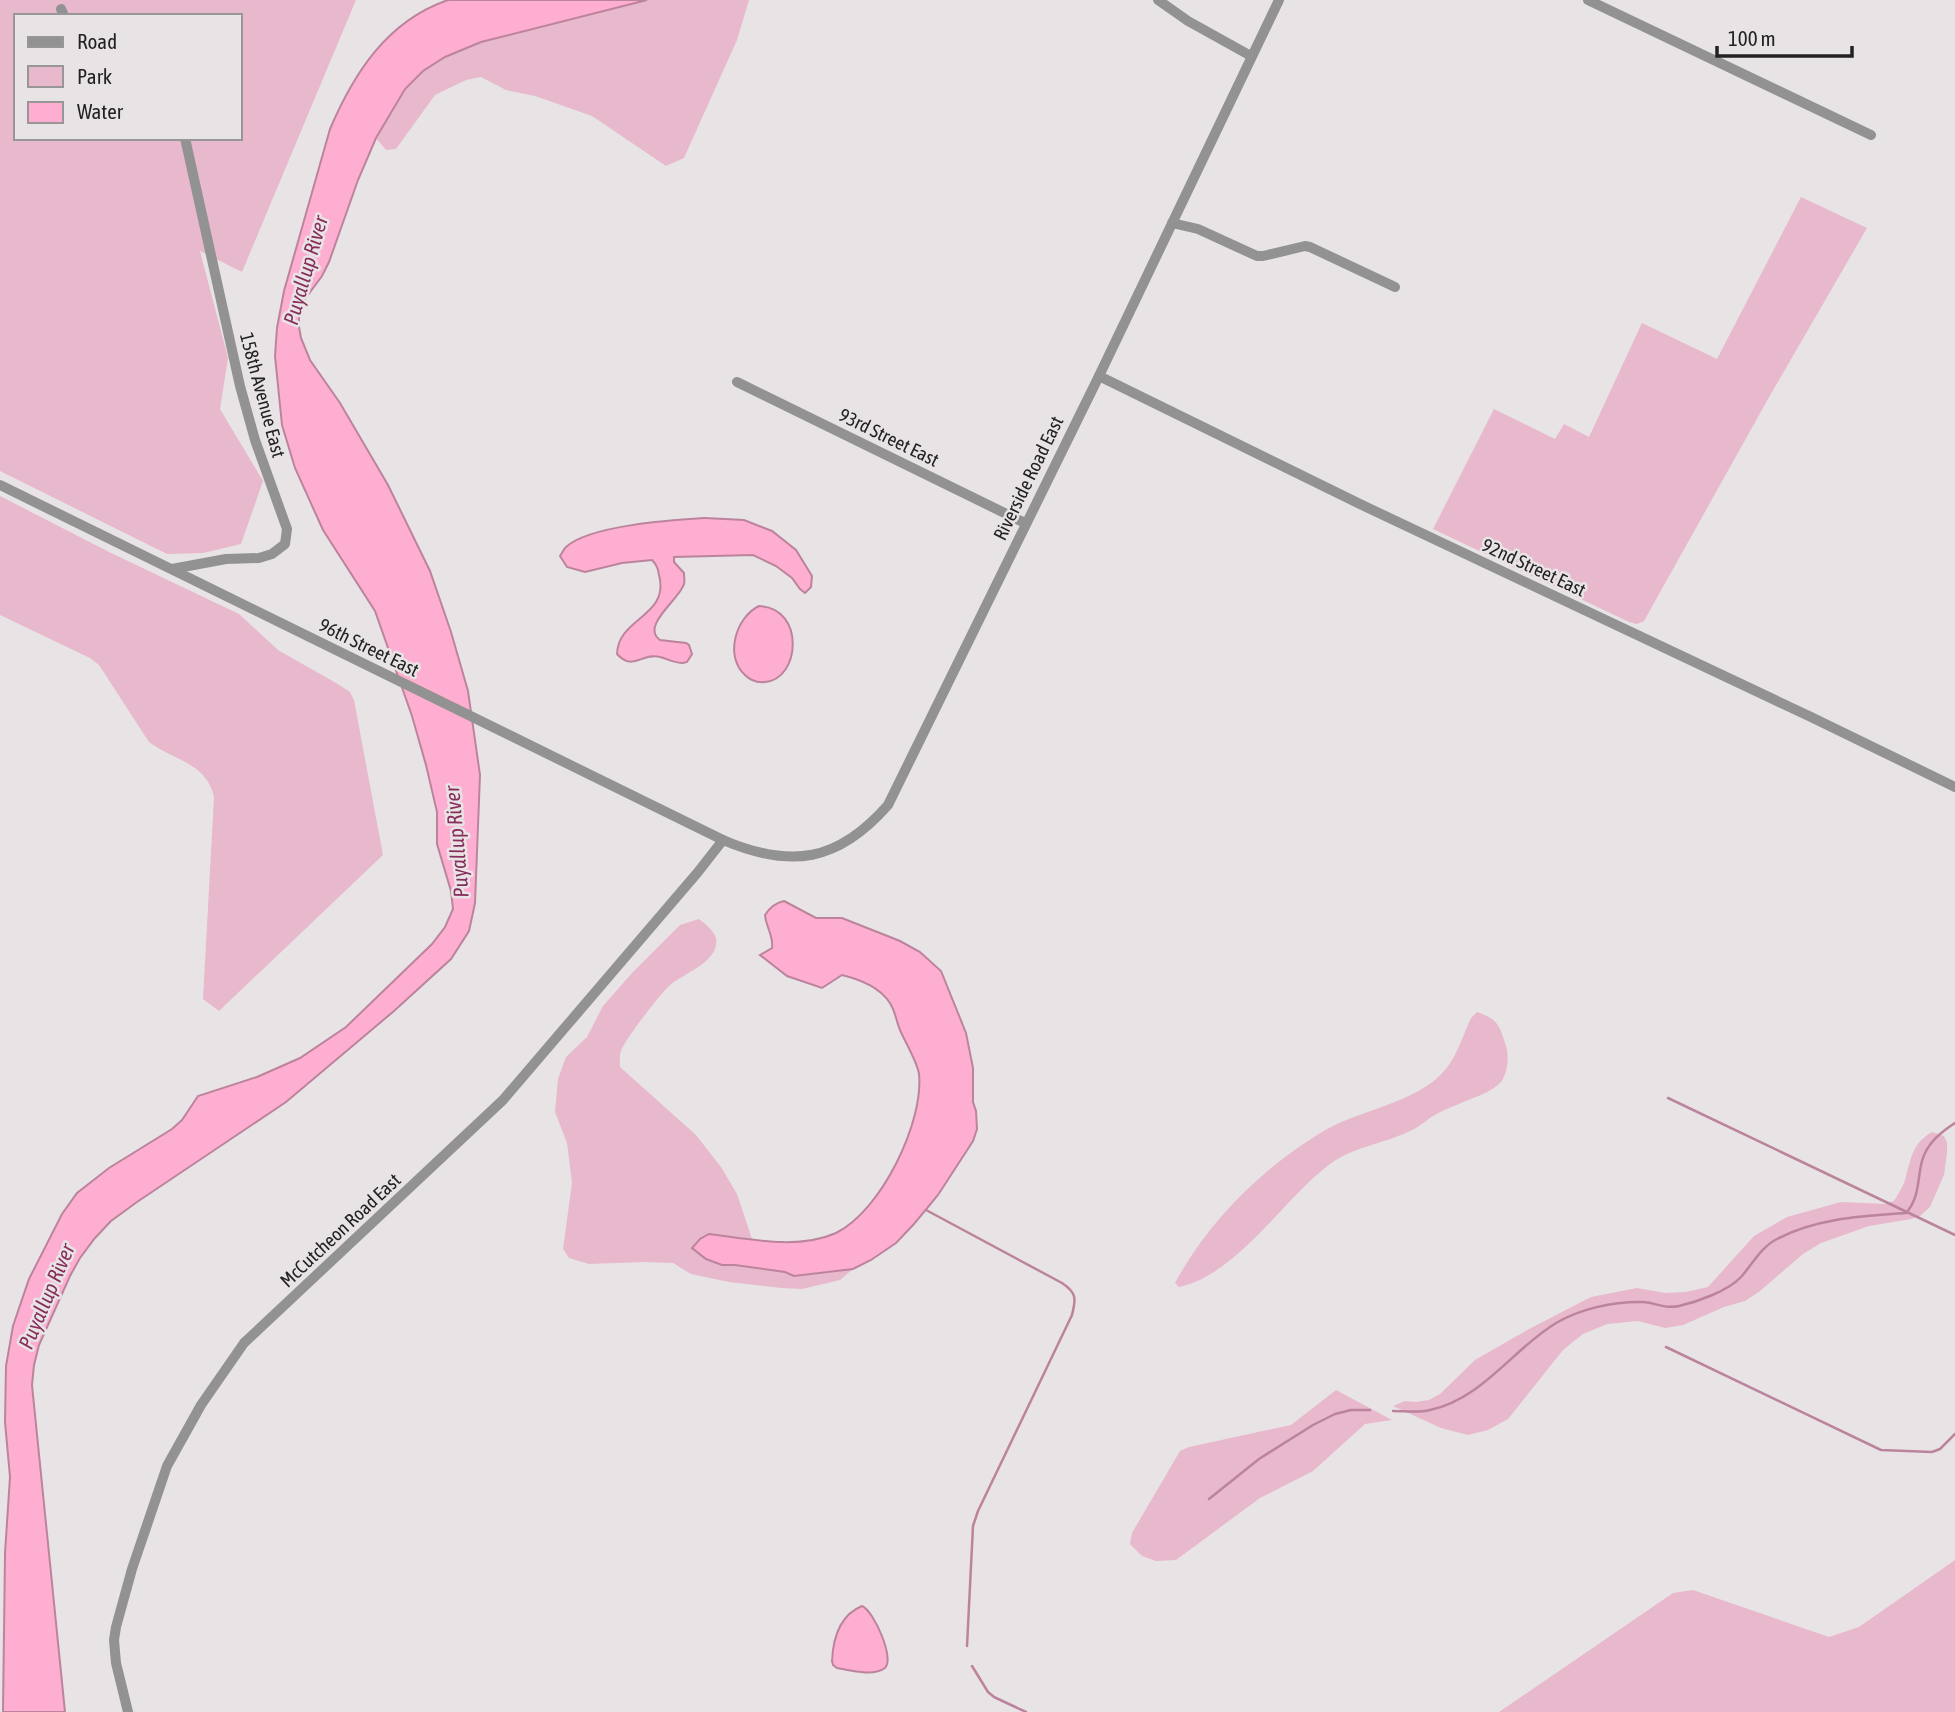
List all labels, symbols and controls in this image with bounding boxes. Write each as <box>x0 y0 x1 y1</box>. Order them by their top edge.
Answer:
legend <box>14 14 242 140</box>
scale bar <box>1717 14 1852 58</box>
text: 100 m <box>1728 26 1776 50</box>
text: Road <box>77 29 117 53</box>
text: Park <box>77 64 112 88</box>
text: Water <box>77 99 124 123</box>
water label: Puyallup River <box>278 212 332 327</box>
street label: 158th Avenue East <box>236 330 290 460</box>
street label: 93rd Street East <box>835 403 943 471</box>
street label: Riverside Road East <box>989 412 1067 544</box>
street label: 92nd Street East <box>1479 533 1589 601</box>
street label: 96th Street East <box>315 613 423 681</box>
water label: Puyallup River <box>439 784 473 899</box>
street label: McCutcheon Road East <box>275 1169 405 1291</box>
water label: Puyallup River <box>13 1239 79 1352</box>

